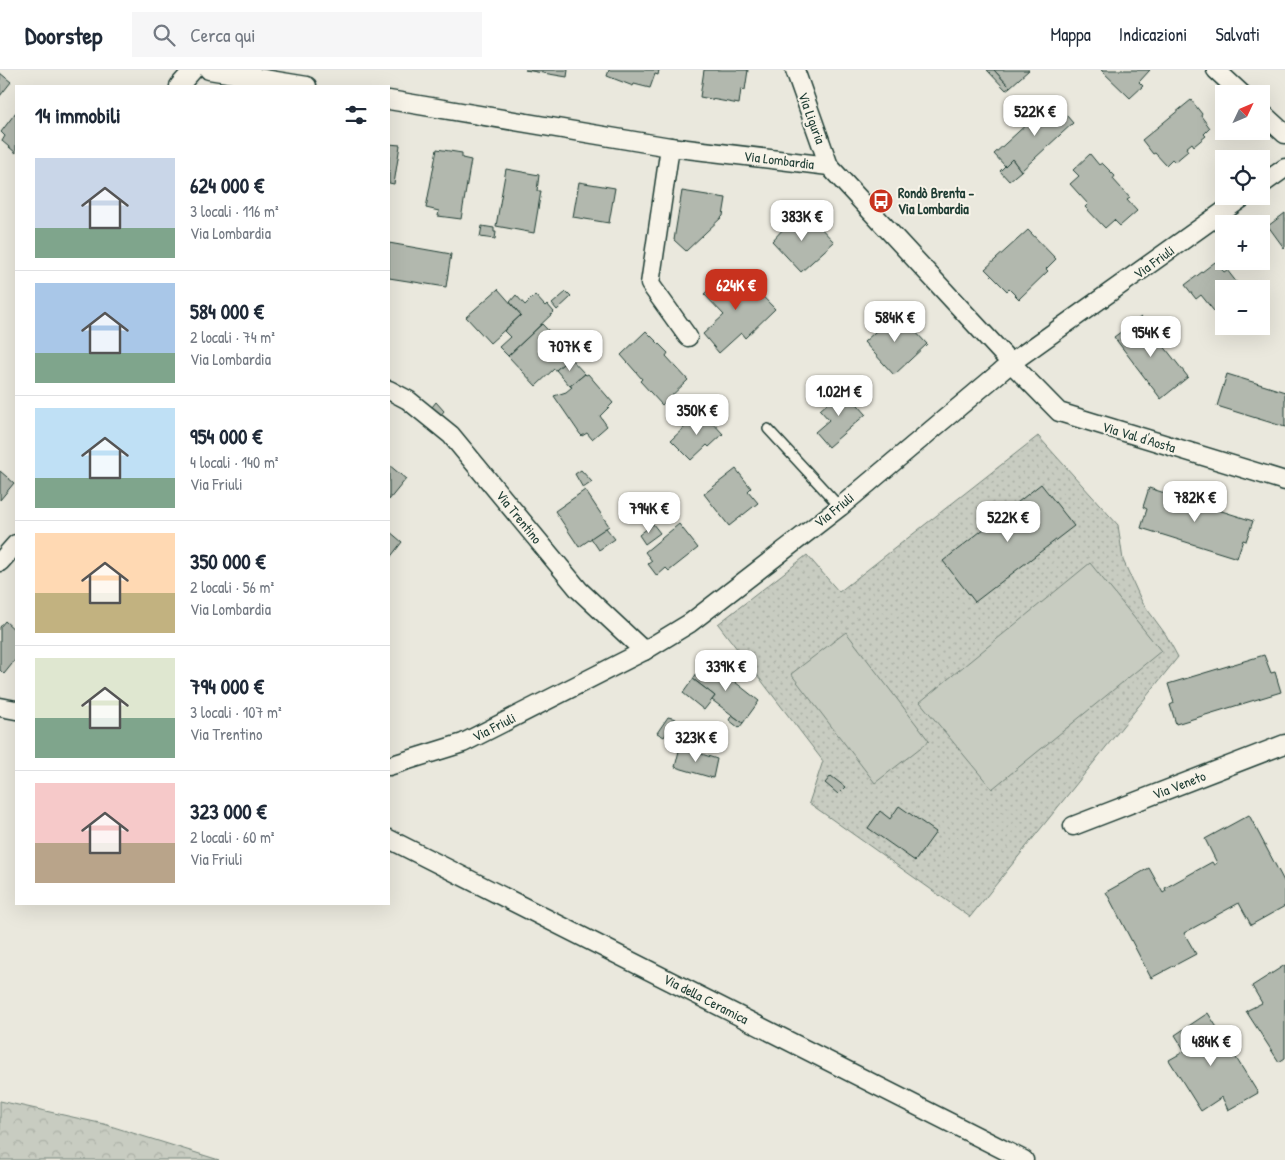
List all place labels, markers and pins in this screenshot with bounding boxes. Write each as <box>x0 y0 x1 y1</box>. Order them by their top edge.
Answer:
pin: 522K € <box>994 94 1076 137</box>
place label: Rondò Brenta - Via Lombardia <box>898 183 975 218</box>
bus stop icon: Rondò Brenta - Via Lombardia <box>868 188 894 214</box>
pin: 383K € <box>761 200 843 242</box>
pin: 624K € <box>695 268 777 311</box>
pin: 584K € <box>854 300 936 343</box>
pin: 954K € <box>1110 316 1192 358</box>
pin: 707K € <box>529 330 611 372</box>
pin: 1.02M € <box>793 374 885 417</box>
pin: 350K € <box>656 394 738 436</box>
pin: 782K € <box>1154 480 1236 523</box>
pin: 794K € <box>608 492 690 534</box>
pin: 522K € <box>967 500 1049 543</box>
pin: 339K € <box>685 650 767 692</box>
pin: 323K € <box>655 720 737 763</box>
pin: 484K € <box>1170 1024 1252 1067</box>

